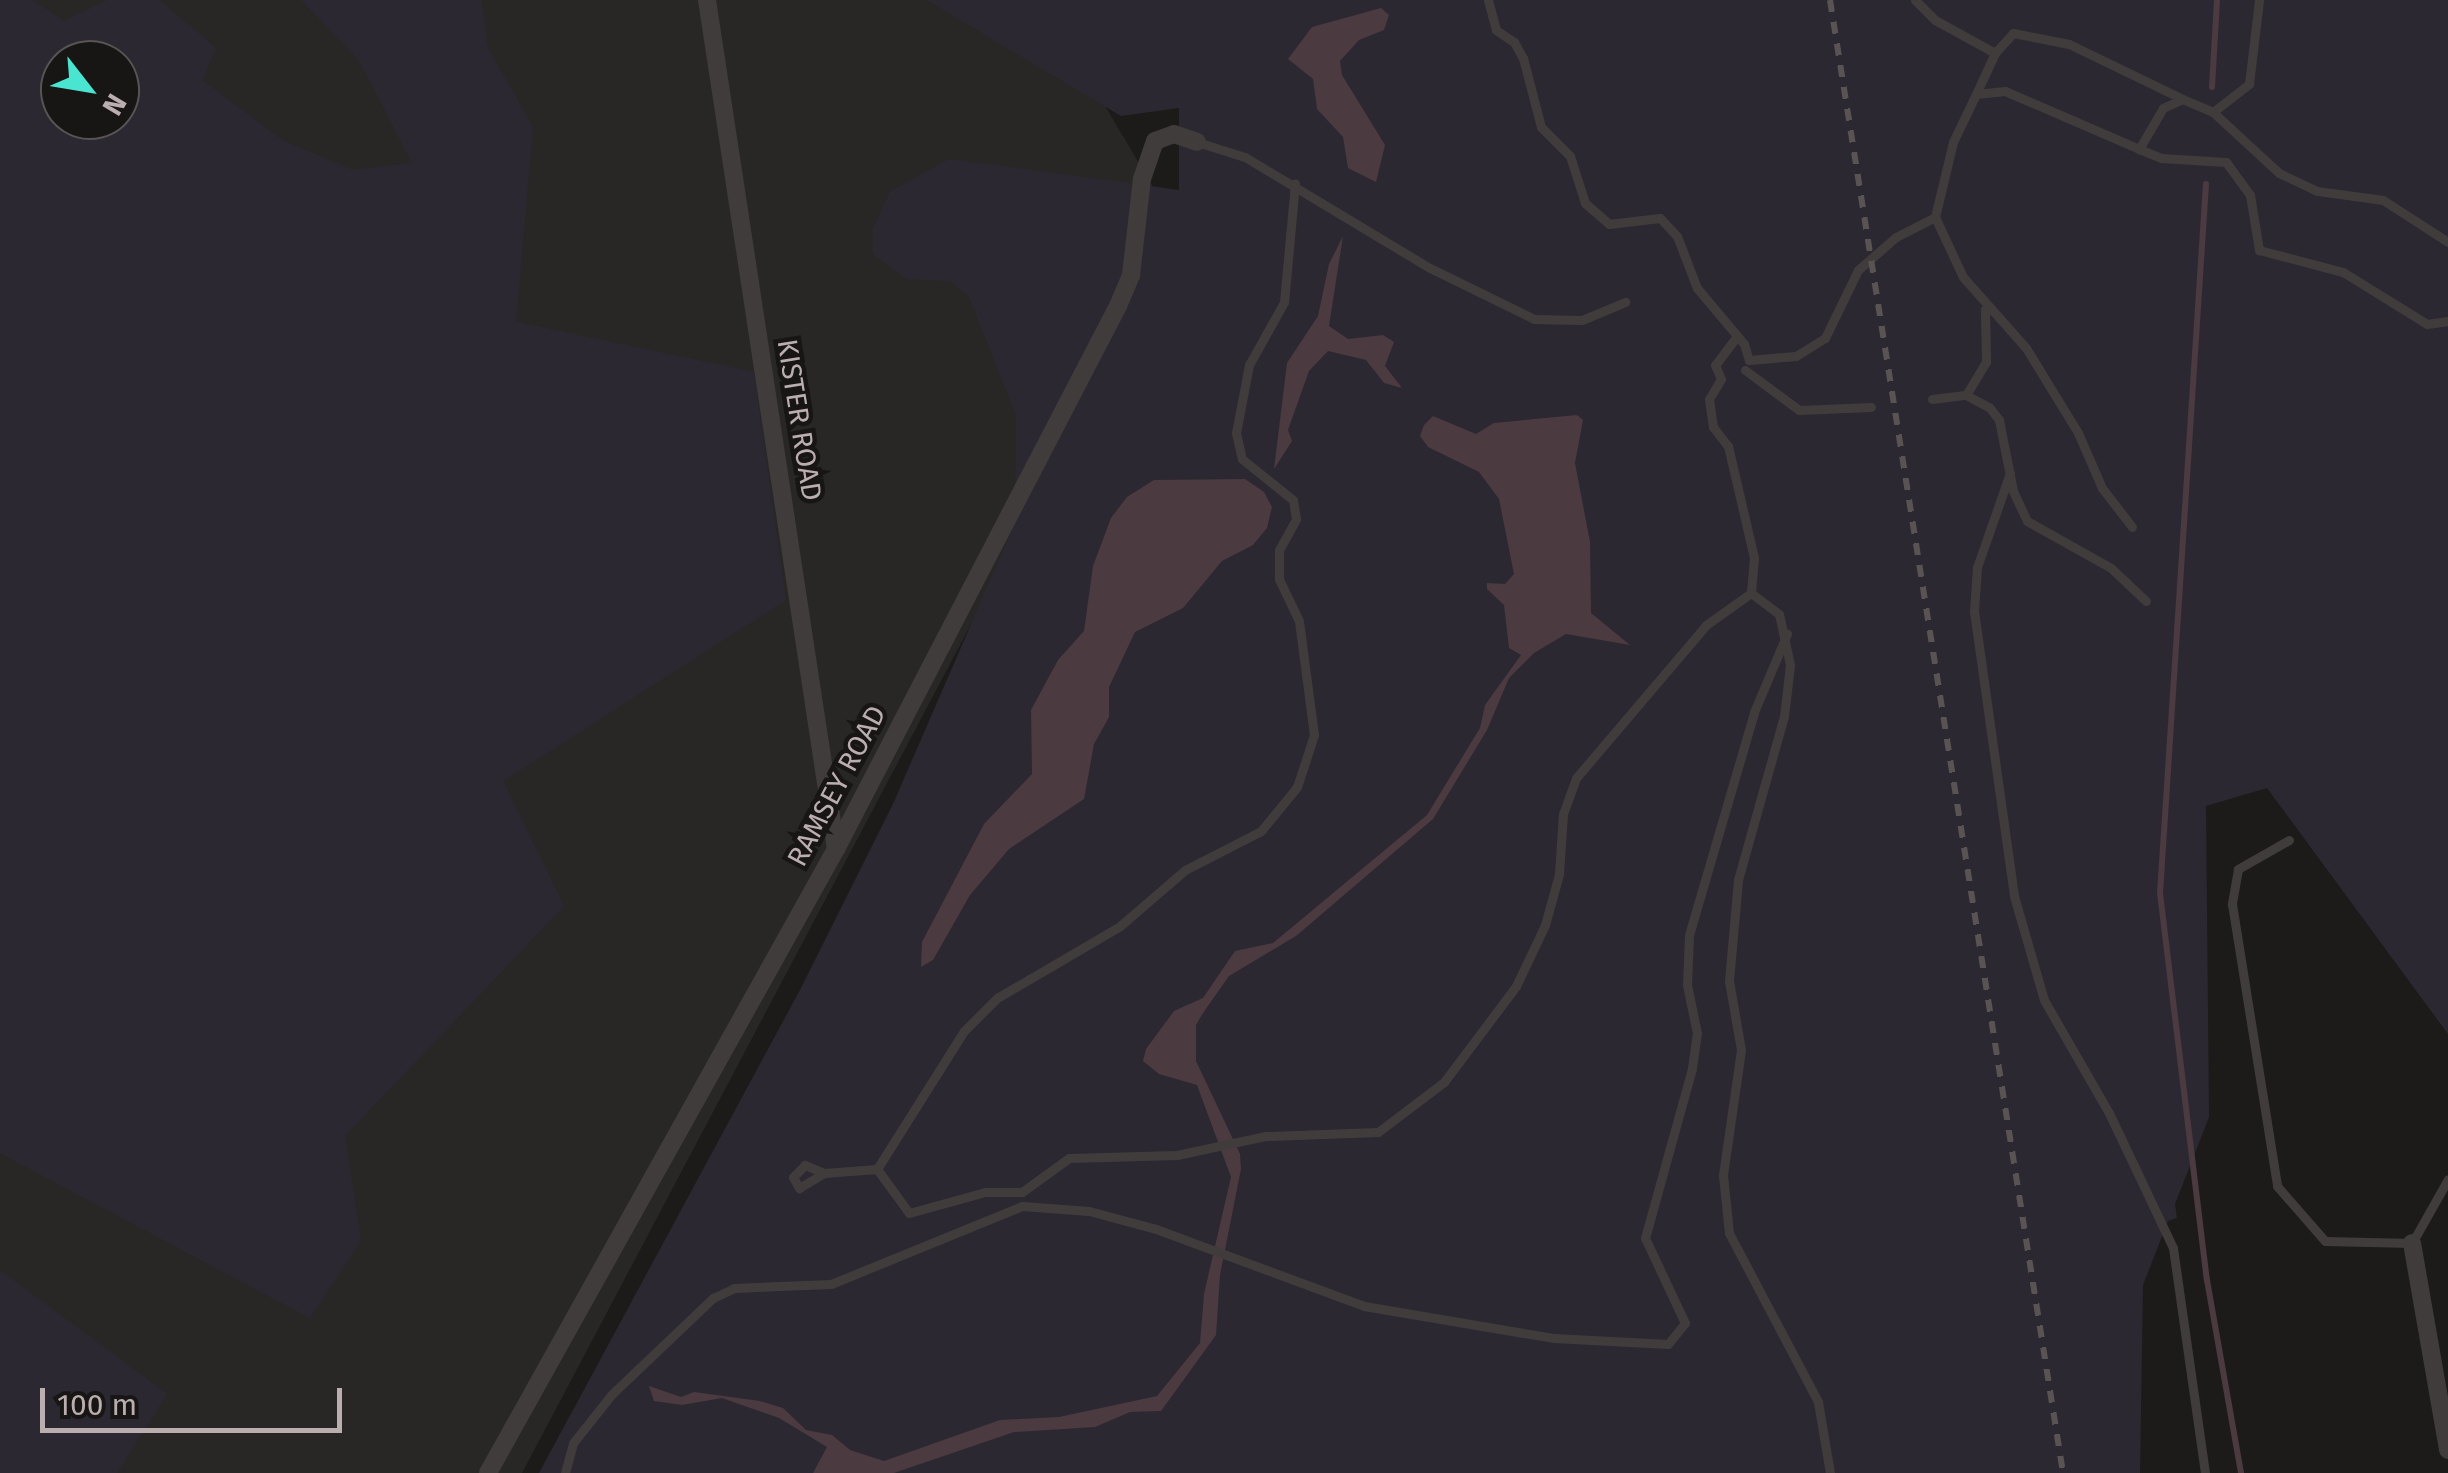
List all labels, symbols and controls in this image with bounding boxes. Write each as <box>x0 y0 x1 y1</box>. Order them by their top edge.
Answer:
north arrow <box>40 40 140 140</box>
text: N <box>96 88 133 121</box>
street label: KISTER ROAD <box>770 337 828 503</box>
street label: RAMSEY ROAD <box>781 700 893 872</box>
scale bar <box>45 1368 348 1430</box>
text: 100 m <box>57 1387 137 1423</box>

